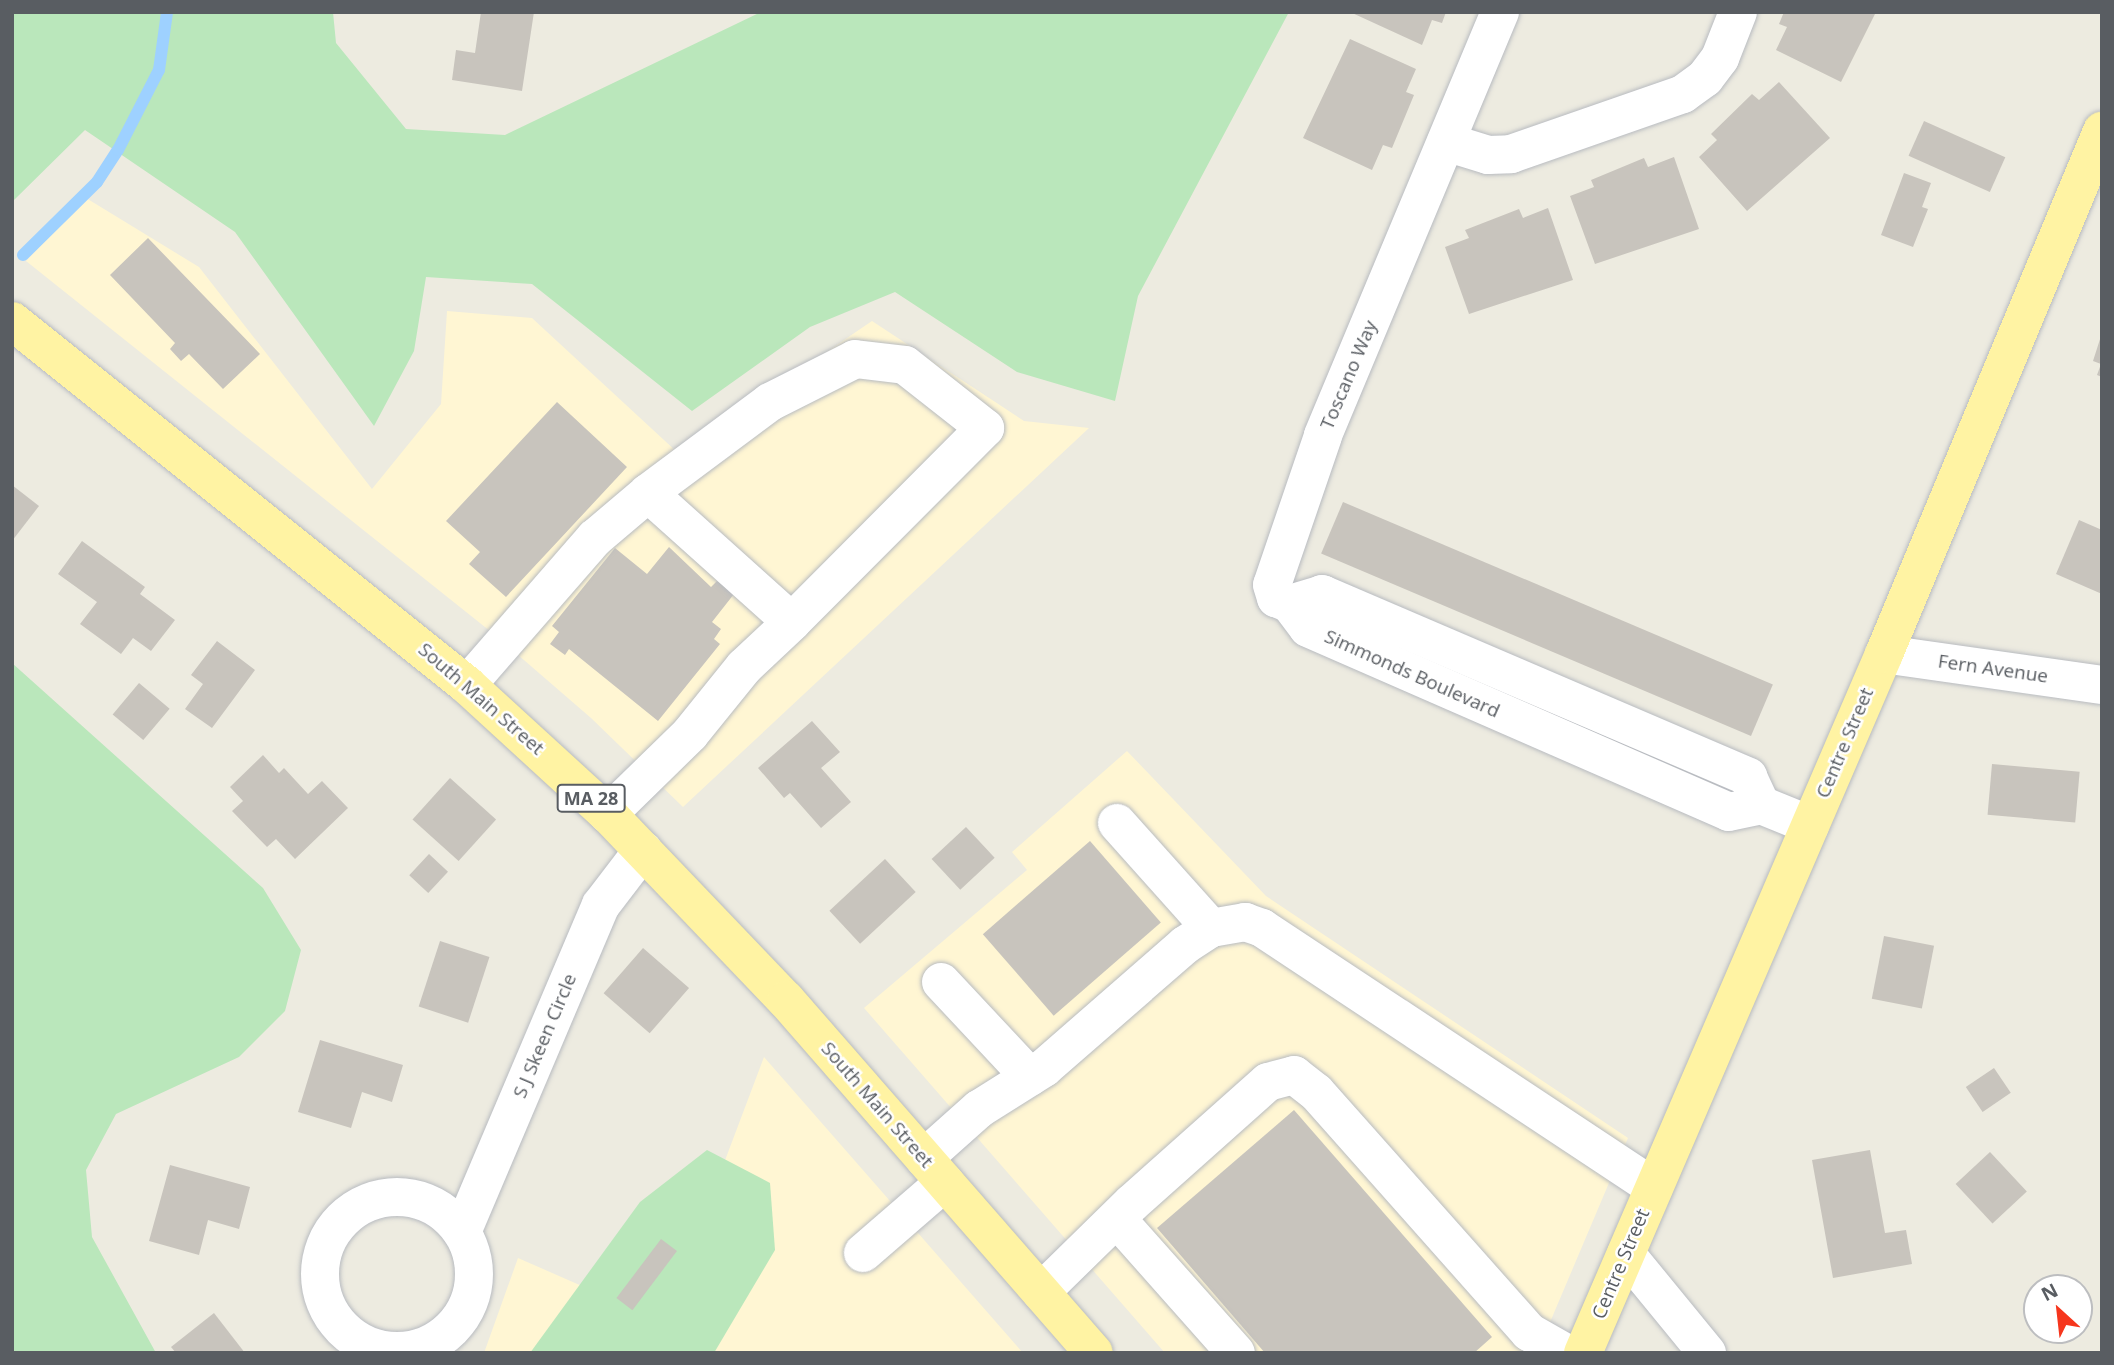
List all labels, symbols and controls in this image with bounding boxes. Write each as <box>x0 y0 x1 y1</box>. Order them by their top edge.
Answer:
street label: Toscano Way <box>1316 317 1382 433</box>
street label: Simmonds Boulevard <box>1321 625 1503 723</box>
street label: South Main Street <box>414 638 548 760</box>
street label: Fern Avenue <box>1936 650 2050 688</box>
street label: Centre Street <box>1812 684 1878 802</box>
road number: MA 28 <box>556 784 626 812</box>
street label: S J Skeen Circle <box>509 970 581 1102</box>
street label: South Main Street <box>816 1038 938 1172</box>
street label: Centre Street <box>1588 1205 1654 1323</box>
north arrow <box>2023 1274 2093 1344</box>
text: N <box>2037 1277 2062 1307</box>

